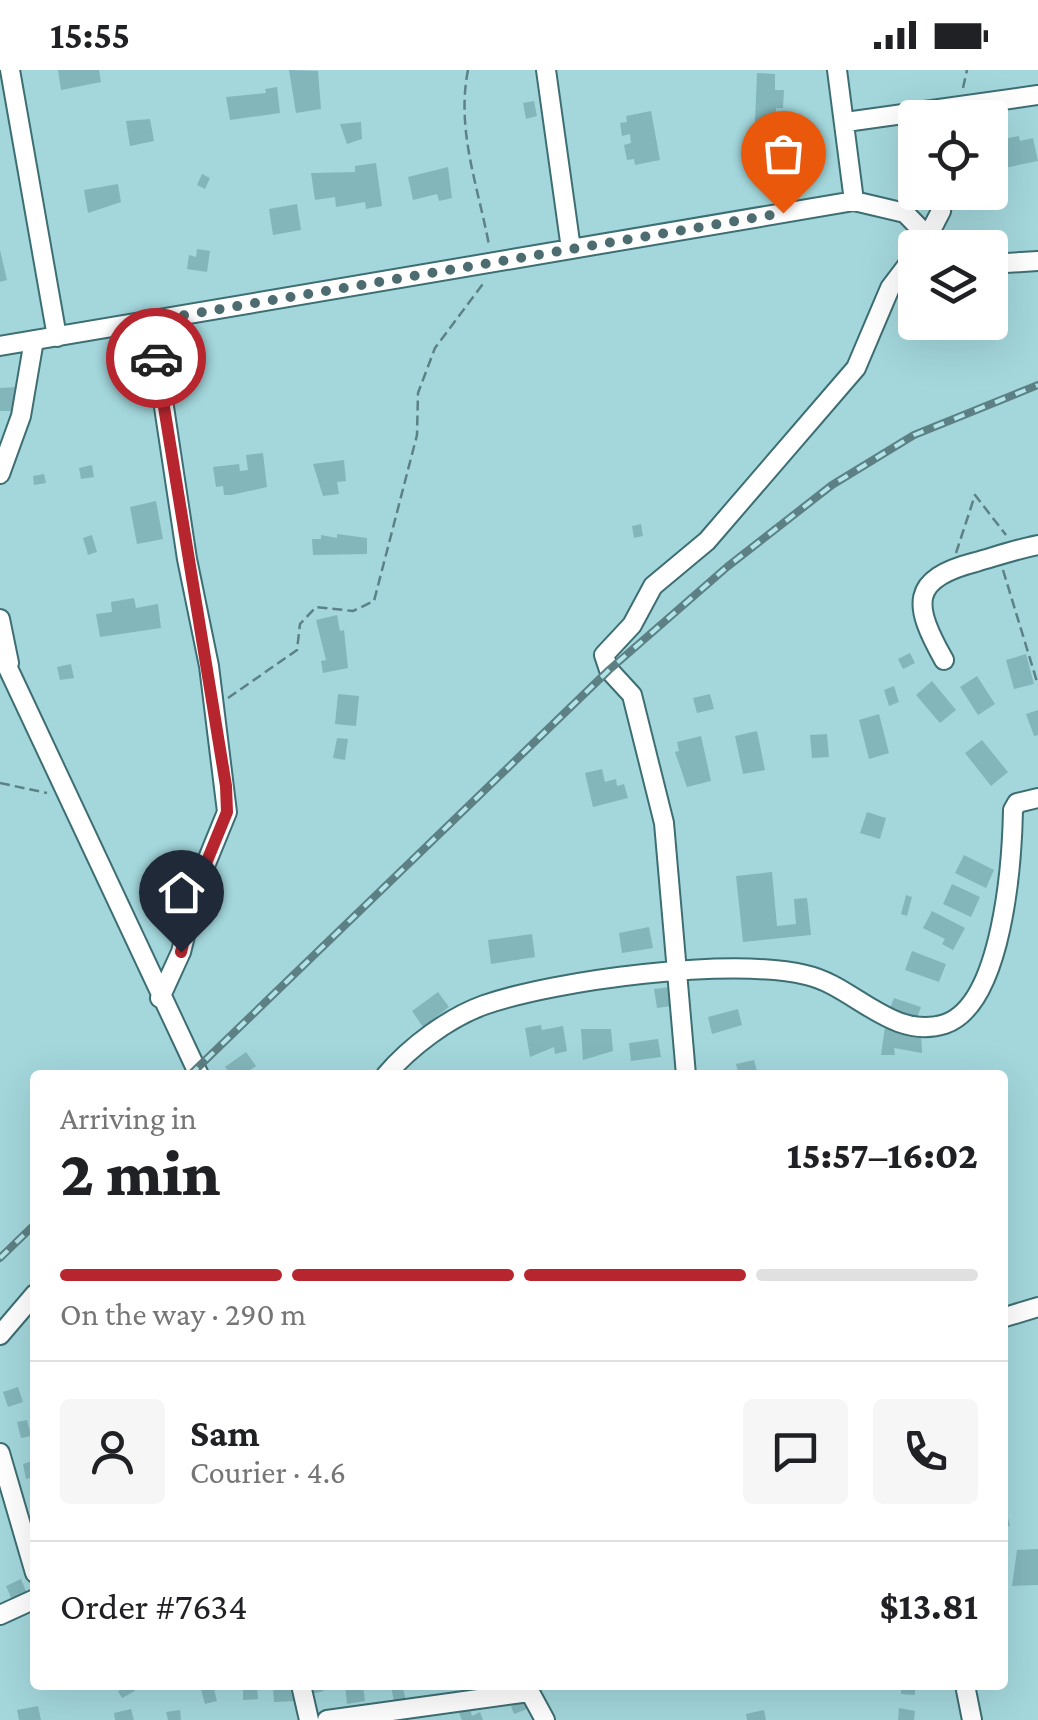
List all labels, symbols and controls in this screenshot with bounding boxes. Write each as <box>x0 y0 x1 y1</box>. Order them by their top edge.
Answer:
text: 15:55 <box>50 14 130 56</box>
map controls <box>898 100 1008 340</box>
button: locate <box>898 100 1008 210</box>
pin <box>741 111 826 214</box>
icon: bag <box>756 126 811 181</box>
button: layers <box>898 230 1008 340</box>
courier <box>106 308 206 408</box>
icon: car <box>129 331 184 386</box>
pin <box>139 850 224 953</box>
icon: home <box>154 865 209 920</box>
text: Arriving in <box>60 1100 197 1136</box>
text: 15:57–16:02 <box>787 1134 978 1176</box>
text: 2 min <box>60 1137 221 1209</box>
text: On the way · 290 m <box>60 1296 306 1332</box>
button: person <box>60 1399 165 1504</box>
button: chat <box>743 1399 848 1504</box>
button: phone <box>873 1399 978 1504</box>
text: Sam <box>190 1412 260 1454</box>
text: Courier · 4.6 <box>190 1454 346 1490</box>
text: Order #7634 <box>60 1585 248 1627</box>
text: $13.81 <box>880 1585 978 1627</box>

